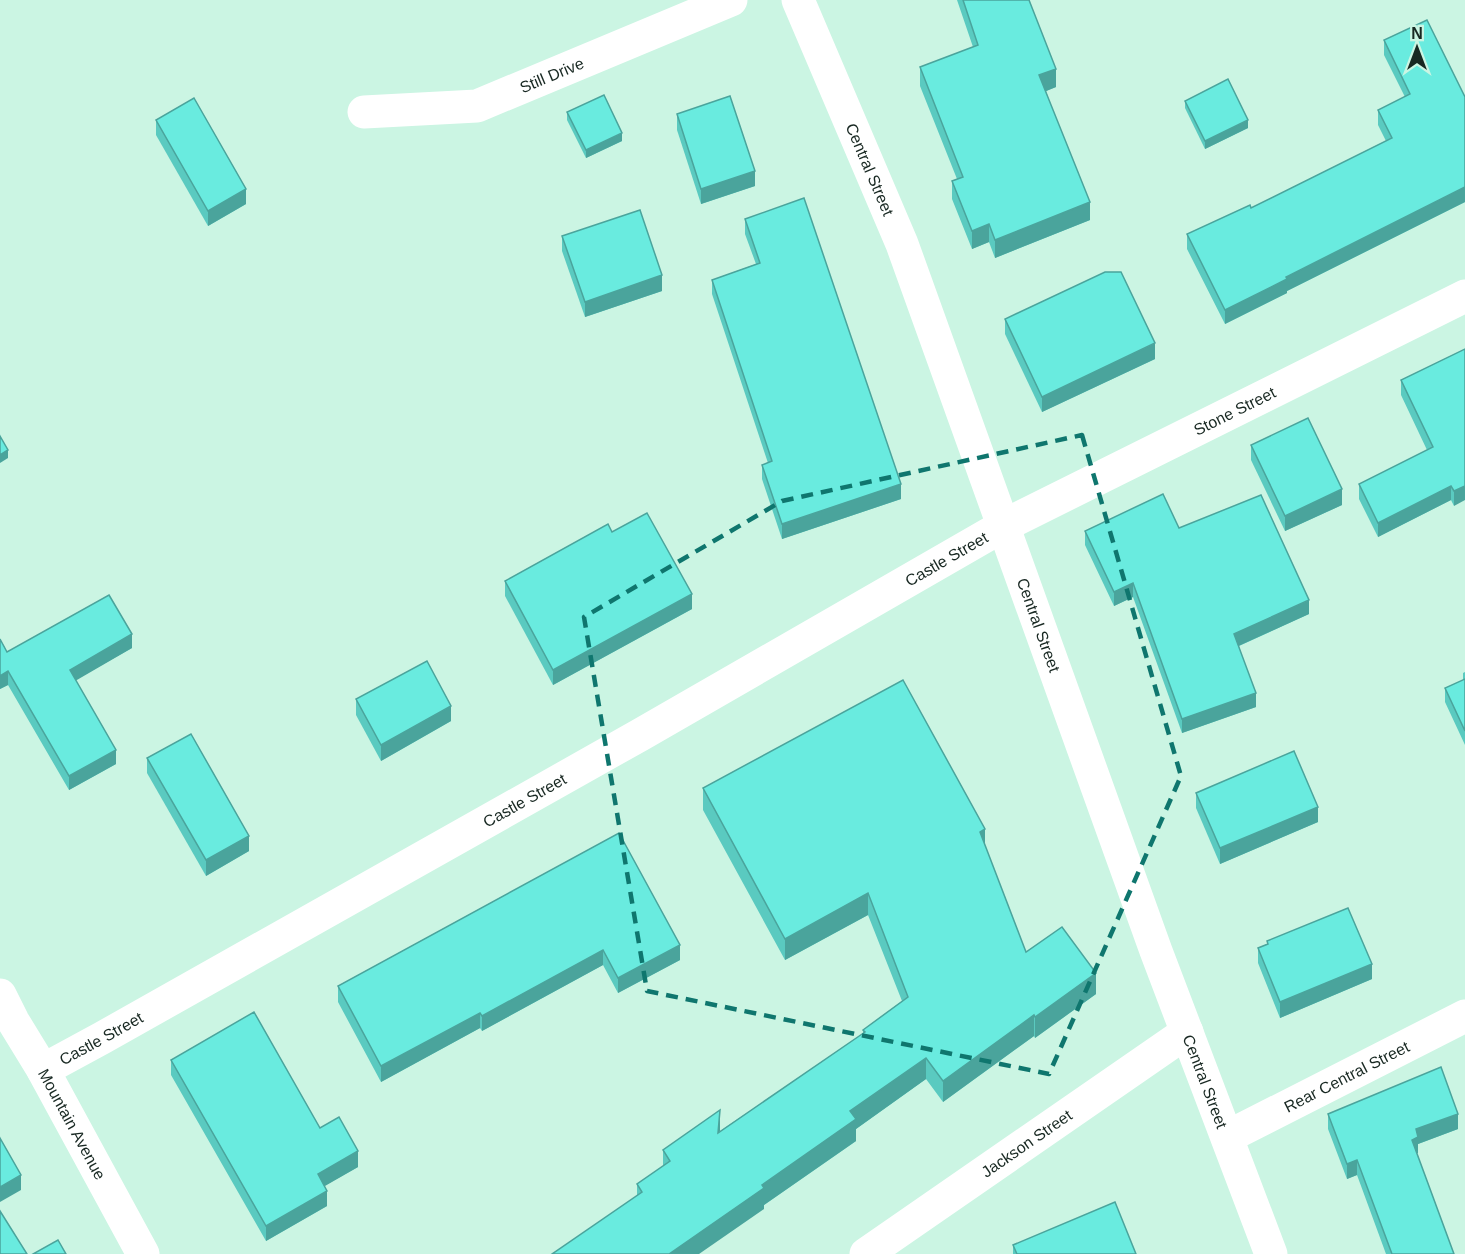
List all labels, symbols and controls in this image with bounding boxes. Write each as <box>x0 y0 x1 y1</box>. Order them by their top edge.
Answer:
north arrow <box>1387 18 1447 78</box>
text: N <box>1411 25 1423 42</box>
street label: Still Drive <box>517 54 586 96</box>
street label: Central Street <box>843 120 898 219</box>
street label: Stone Street <box>1191 383 1279 438</box>
street label: Castle Street <box>902 528 991 589</box>
street label: Central Street <box>1014 576 1064 675</box>
street label: Castle Street <box>480 770 569 830</box>
street label: Castle Street <box>56 1008 146 1068</box>
street label: Central Street <box>1180 1032 1231 1131</box>
street label: Rear Central Street <box>1281 1037 1412 1115</box>
street label: Mountain Avenue <box>35 1066 109 1182</box>
street label: Jackson Street <box>978 1106 1075 1180</box>

